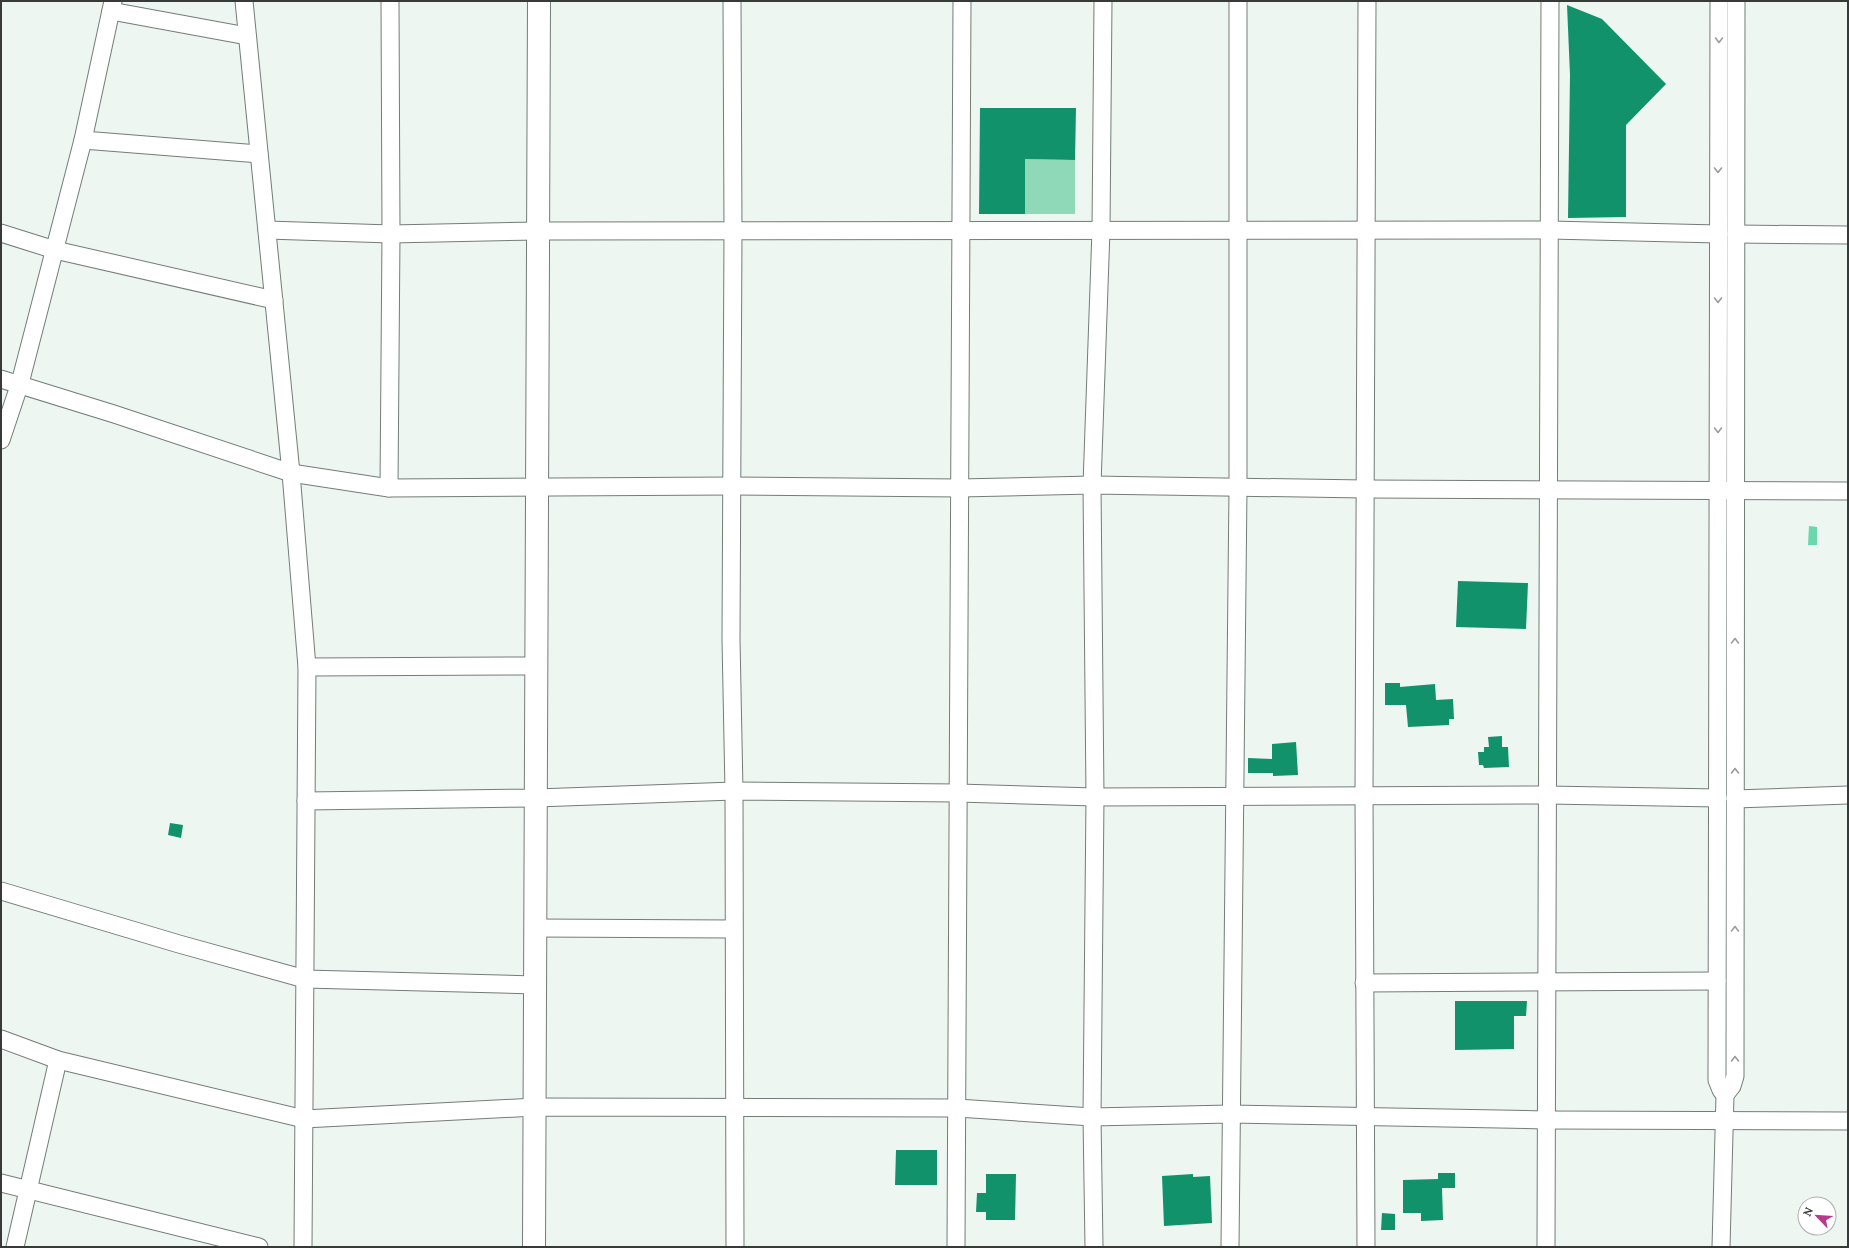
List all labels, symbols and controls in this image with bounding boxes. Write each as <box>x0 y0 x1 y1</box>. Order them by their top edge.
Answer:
one-way arrow <box>1715 37 1723 43</box>
one-way arrow <box>1714 167 1722 173</box>
one-way arrow <box>1714 297 1722 303</box>
one-way arrow <box>1714 427 1722 433</box>
one-way arrow <box>1731 638 1739 644</box>
one-way arrow <box>1731 768 1739 774</box>
one-way arrow <box>1731 926 1739 932</box>
one-way arrow <box>1731 1056 1739 1062</box>
north arrow <box>1797 1196 1837 1236</box>
text: N <box>1800 1205 1816 1219</box>

